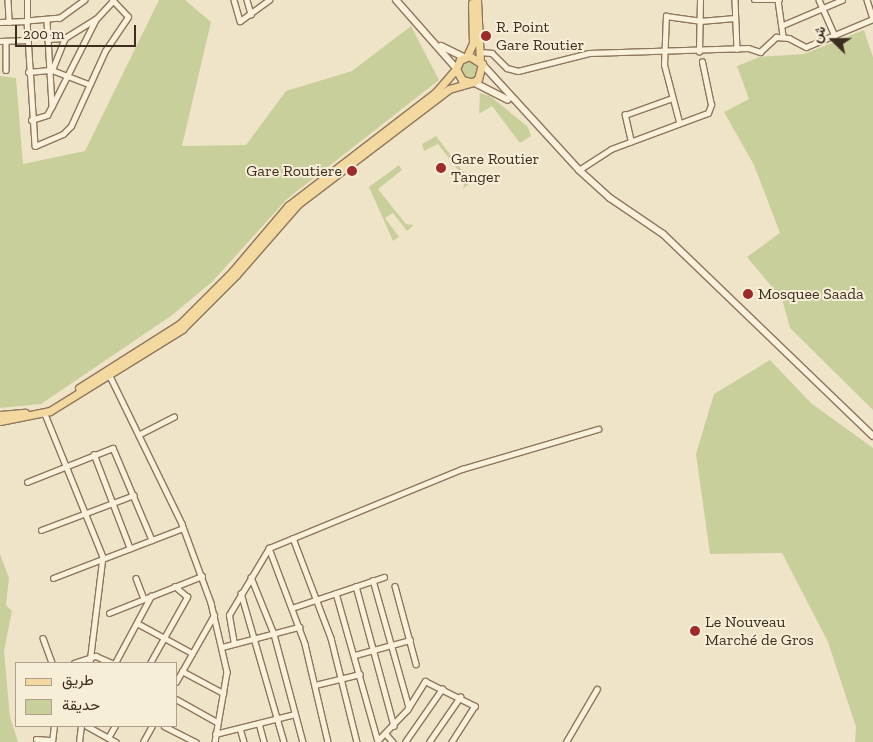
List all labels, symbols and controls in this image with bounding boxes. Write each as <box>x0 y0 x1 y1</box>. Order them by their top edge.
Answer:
scale bar <box>18 15 139 47</box>
north arrow <box>808 15 858 65</box>
place label: R. Point Gare Routier <box>496 17 584 55</box>
text: ش <box>808 23 830 45</box>
text: 200 m <box>23 25 64 43</box>
marker: R. Point Gare Routier <box>480 30 492 42</box>
place label: Gare Routier Tanger <box>451 149 539 187</box>
place label: Gare Routiere <box>246 161 342 181</box>
marker: Gare Routier Tanger <box>435 162 447 174</box>
marker: Gare Routiere <box>346 165 358 177</box>
place label: Mosquee Saada <box>758 284 864 304</box>
marker: Mosquee Saada <box>742 288 754 300</box>
place label: Le Nouveau Marché de Gros <box>705 612 814 650</box>
marker: Le Nouveau Marché de Gros <box>689 625 701 637</box>
legend <box>15 662 178 727</box>
text: طريق <box>62 671 94 689</box>
text: حديقة <box>62 696 100 714</box>

